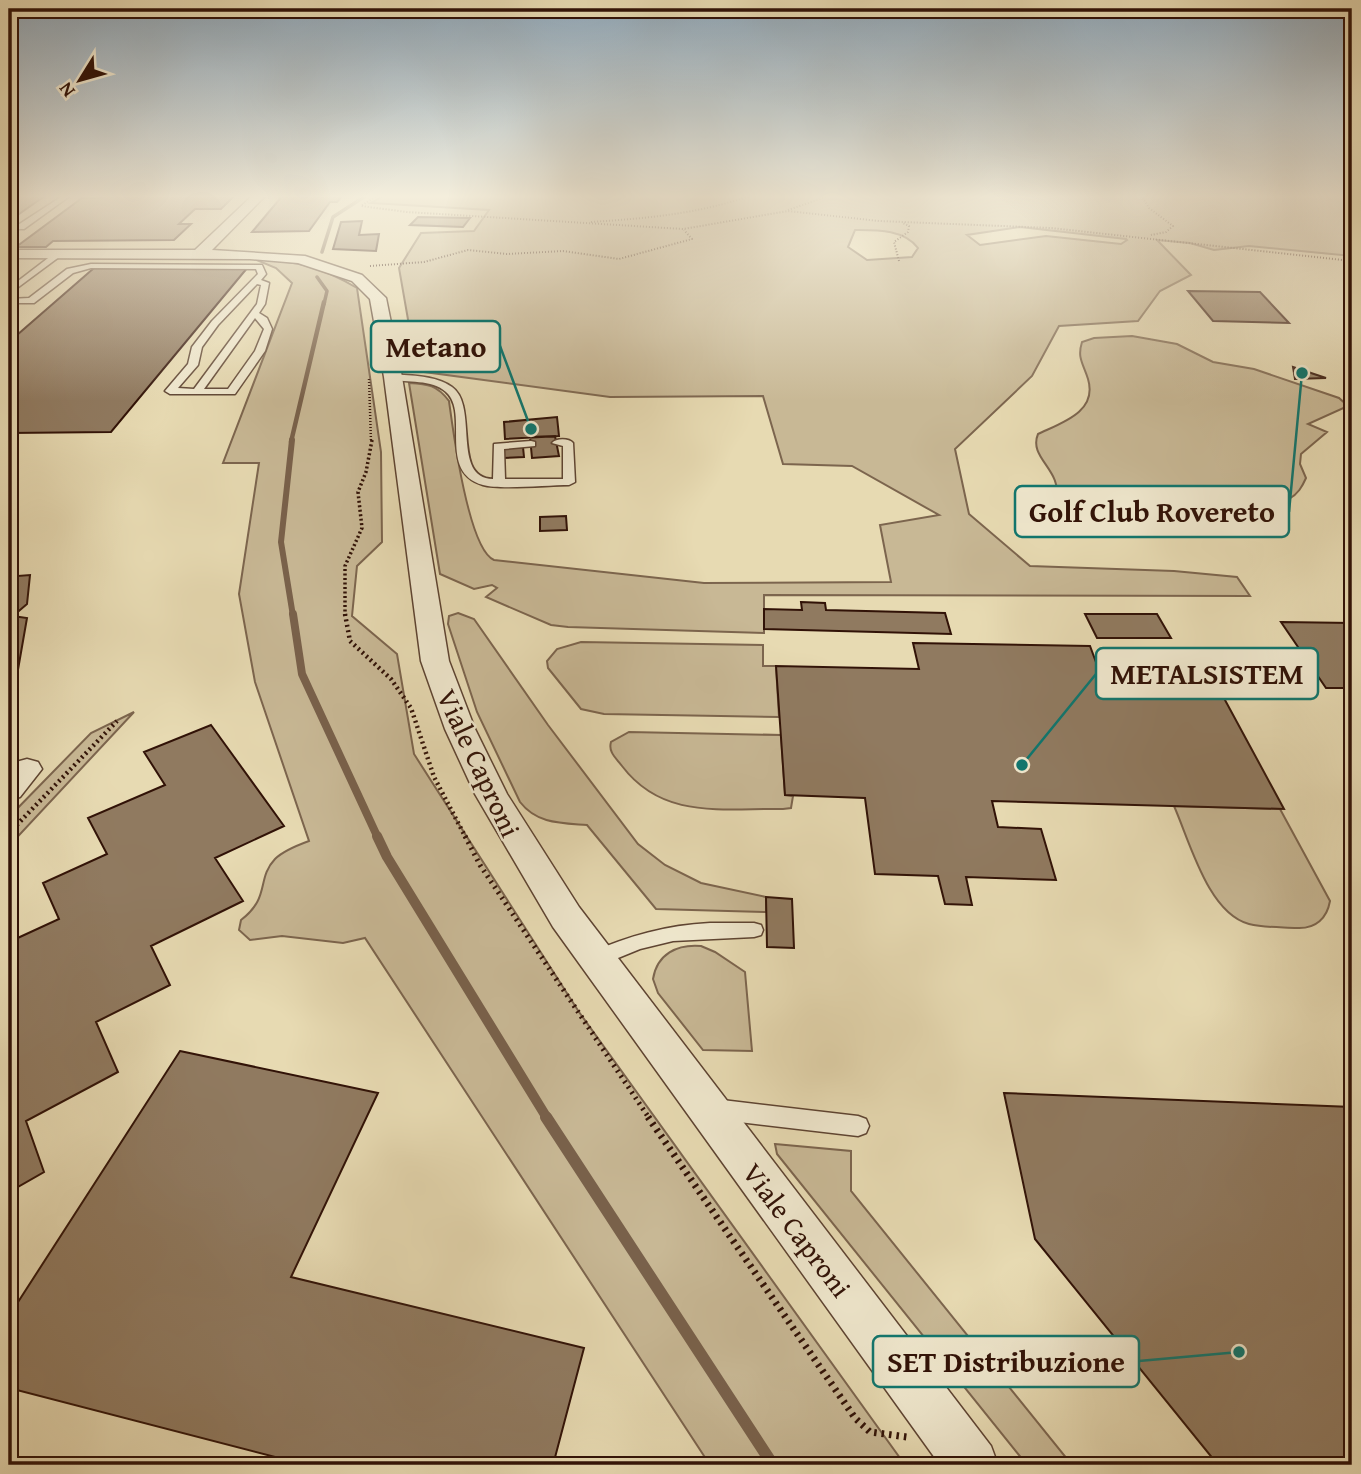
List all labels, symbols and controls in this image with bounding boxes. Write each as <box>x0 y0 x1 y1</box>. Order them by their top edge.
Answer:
north arrow <box>46 46 116 116</box>
text: N <box>51 76 81 104</box>
callout: Metano <box>371 321 500 372</box>
text: Metano <box>386 324 487 368</box>
callout: Golf Club Rovereto <box>1015 486 1289 537</box>
text: Golf Club Rovereto <box>1029 489 1275 533</box>
callout: METALSISTEM <box>1096 648 1318 699</box>
text: METALSISTEM <box>1110 651 1304 695</box>
street label: Viale Caproni <box>427 682 532 844</box>
street label: Viale Caproni <box>733 1154 862 1306</box>
callout: SET Distribuzione <box>873 1336 1139 1387</box>
text: SET Distribuzione <box>887 1339 1125 1383</box>

